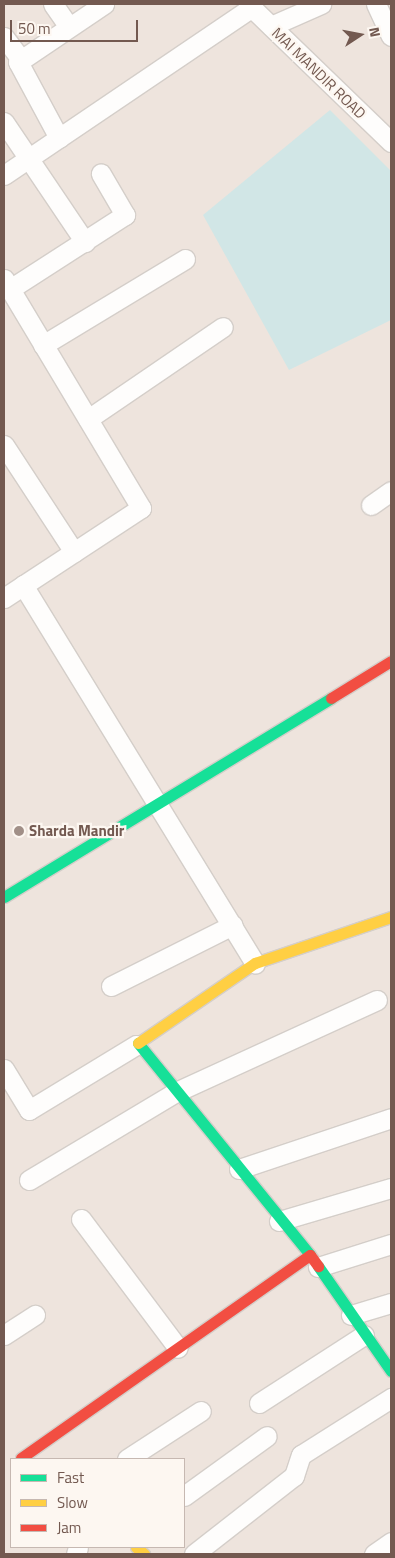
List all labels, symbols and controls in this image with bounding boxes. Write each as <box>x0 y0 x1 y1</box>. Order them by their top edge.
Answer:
scale bar <box>12 10 140 42</box>
north arrow <box>335 10 385 60</box>
text: 50 m <box>18 17 51 40</box>
street label: MAI MANDIR ROAD <box>268 24 370 122</box>
text: N <box>364 25 386 39</box>
place label: Sharda Mandir <box>29 822 124 840</box>
marker: Sharda Mandir <box>13 825 25 837</box>
legend <box>10 1458 185 1548</box>
text: Fast <box>57 1466 84 1489</box>
text: Slow <box>57 1491 88 1514</box>
text: Jam <box>57 1516 81 1539</box>

